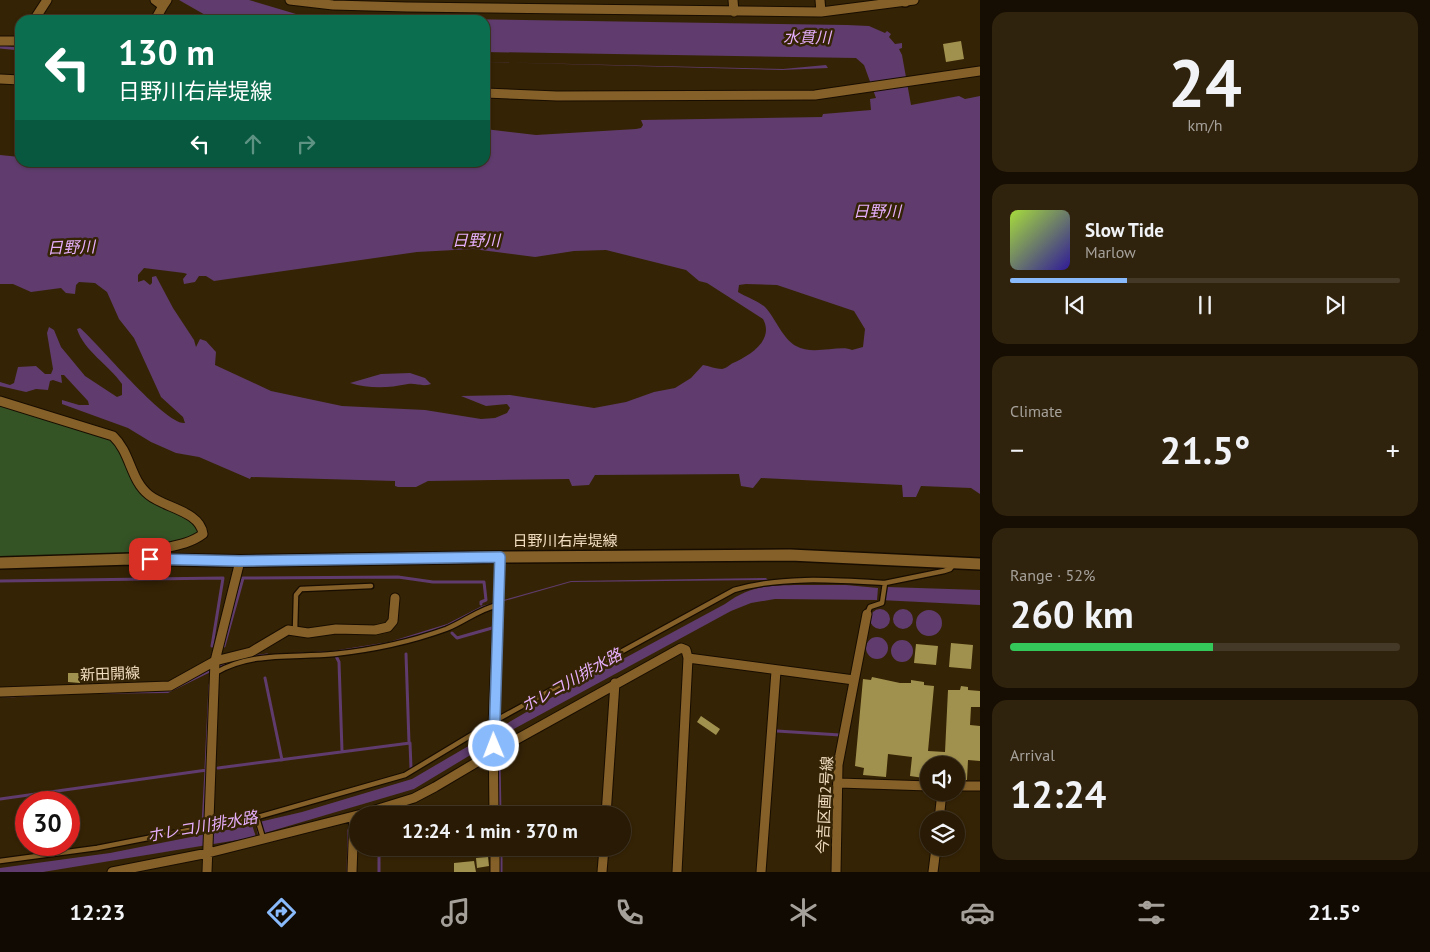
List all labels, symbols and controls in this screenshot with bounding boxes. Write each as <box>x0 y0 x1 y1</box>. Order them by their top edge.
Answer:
water label: 水貫川 <box>783 27 833 47</box>
text: 130 m <box>118 29 215 75</box>
icon: left <box>35 35 100 100</box>
text: 24 <box>1168 40 1242 124</box>
text: 日野川右岸堤線 <box>118 77 272 105</box>
text: km/h <box>1187 115 1223 135</box>
icon: left <box>186 130 214 158</box>
icon: ahead <box>239 130 267 158</box>
icon: right <box>292 130 320 158</box>
water label: 日野川 <box>853 201 903 221</box>
text: Slow Tide <box>1085 218 1164 242</box>
water label: 日野川 <box>452 230 502 250</box>
water label: 日野川 <box>47 236 97 258</box>
text: Marlow <box>1085 242 1136 262</box>
icon: previous <box>1061 291 1089 319</box>
icon: pause <box>1191 291 1219 319</box>
icon: next <box>1321 291 1349 319</box>
text: Climate <box>1010 401 1062 421</box>
text: 21.5° <box>1160 425 1250 474</box>
text: − <box>1010 431 1024 468</box>
text: + <box>1386 431 1400 468</box>
street label: 日野川右岸堤線 <box>512 531 618 550</box>
pin <box>129 538 171 580</box>
icon: arrive <box>136 545 164 573</box>
text: Range · 52% <box>1010 565 1095 585</box>
text: 260 km <box>1010 589 1134 638</box>
water label: ホレコ川排水路 <box>517 643 627 716</box>
street label: 新田開線 <box>80 663 140 684</box>
position arrow <box>467 719 519 771</box>
text: Arrival <box>1010 745 1055 765</box>
street label: 今吉区画2号線 <box>812 755 837 854</box>
map controls <box>920 756 965 856</box>
button: sound <box>920 756 965 801</box>
text: 12:24 <box>1010 769 1106 818</box>
speed limit sign: 30 <box>15 791 80 856</box>
water label: ホレコ川排水路 <box>145 806 261 846</box>
button: layers <box>920 811 965 856</box>
text: 12:24 · 1 min · 370 m <box>402 819 578 843</box>
icon: directions <box>264 895 299 930</box>
icon: music <box>438 895 473 930</box>
icon: phone <box>612 895 647 930</box>
icon: climate <box>786 895 821 930</box>
icon: car <box>960 895 995 930</box>
icon: filters <box>1134 895 1169 930</box>
text: 12:23 <box>69 898 125 926</box>
text: 21.5° <box>1308 898 1360 926</box>

